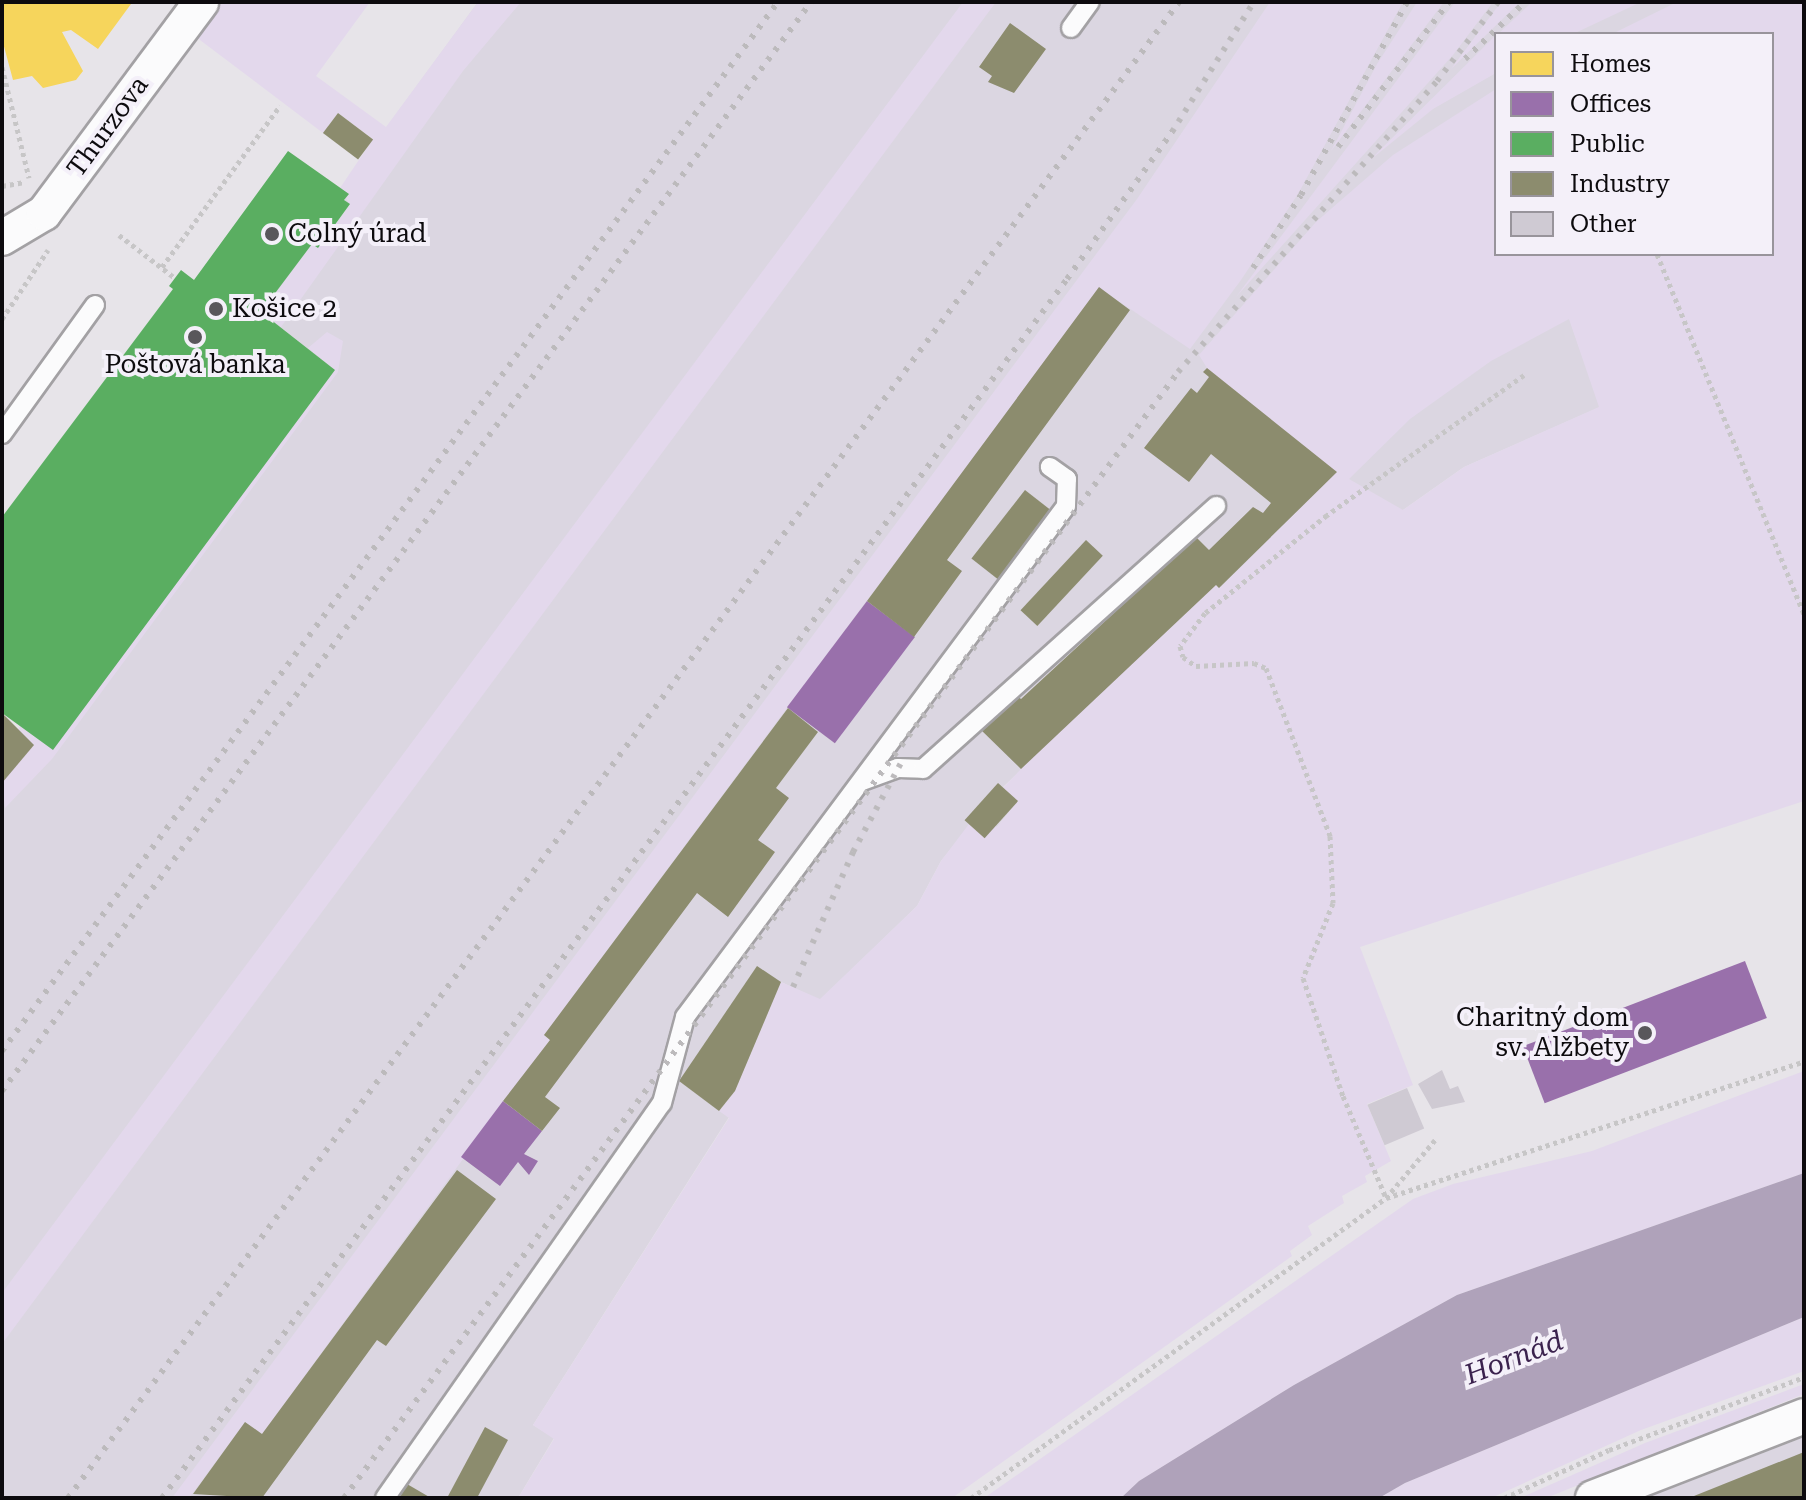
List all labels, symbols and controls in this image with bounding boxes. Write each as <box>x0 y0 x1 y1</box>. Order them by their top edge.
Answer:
legend <box>1494 32 1774 256</box>
text: Homes <box>1570 50 1651 78</box>
street label: Thurzova <box>61 70 155 184</box>
text: Offices <box>1570 90 1651 118</box>
text: Public <box>1570 130 1645 158</box>
text: Industry <box>1570 170 1670 198</box>
text: Other <box>1570 210 1637 238</box>
place label: Colný úrad <box>288 218 426 250</box>
marker: Colný úrad <box>263 225 281 243</box>
place label: Košice 2 <box>232 293 337 325</box>
marker: Košice 2 <box>207 300 225 318</box>
marker: Poštová banka <box>186 328 204 346</box>
place label: Poštová banka <box>104 349 286 381</box>
place label: Charitný dom sv. Alžbety <box>1456 1002 1629 1064</box>
marker: Charitný dom sv. Alžbety <box>1636 1024 1654 1042</box>
water label: Hornád <box>1460 1324 1568 1392</box>

